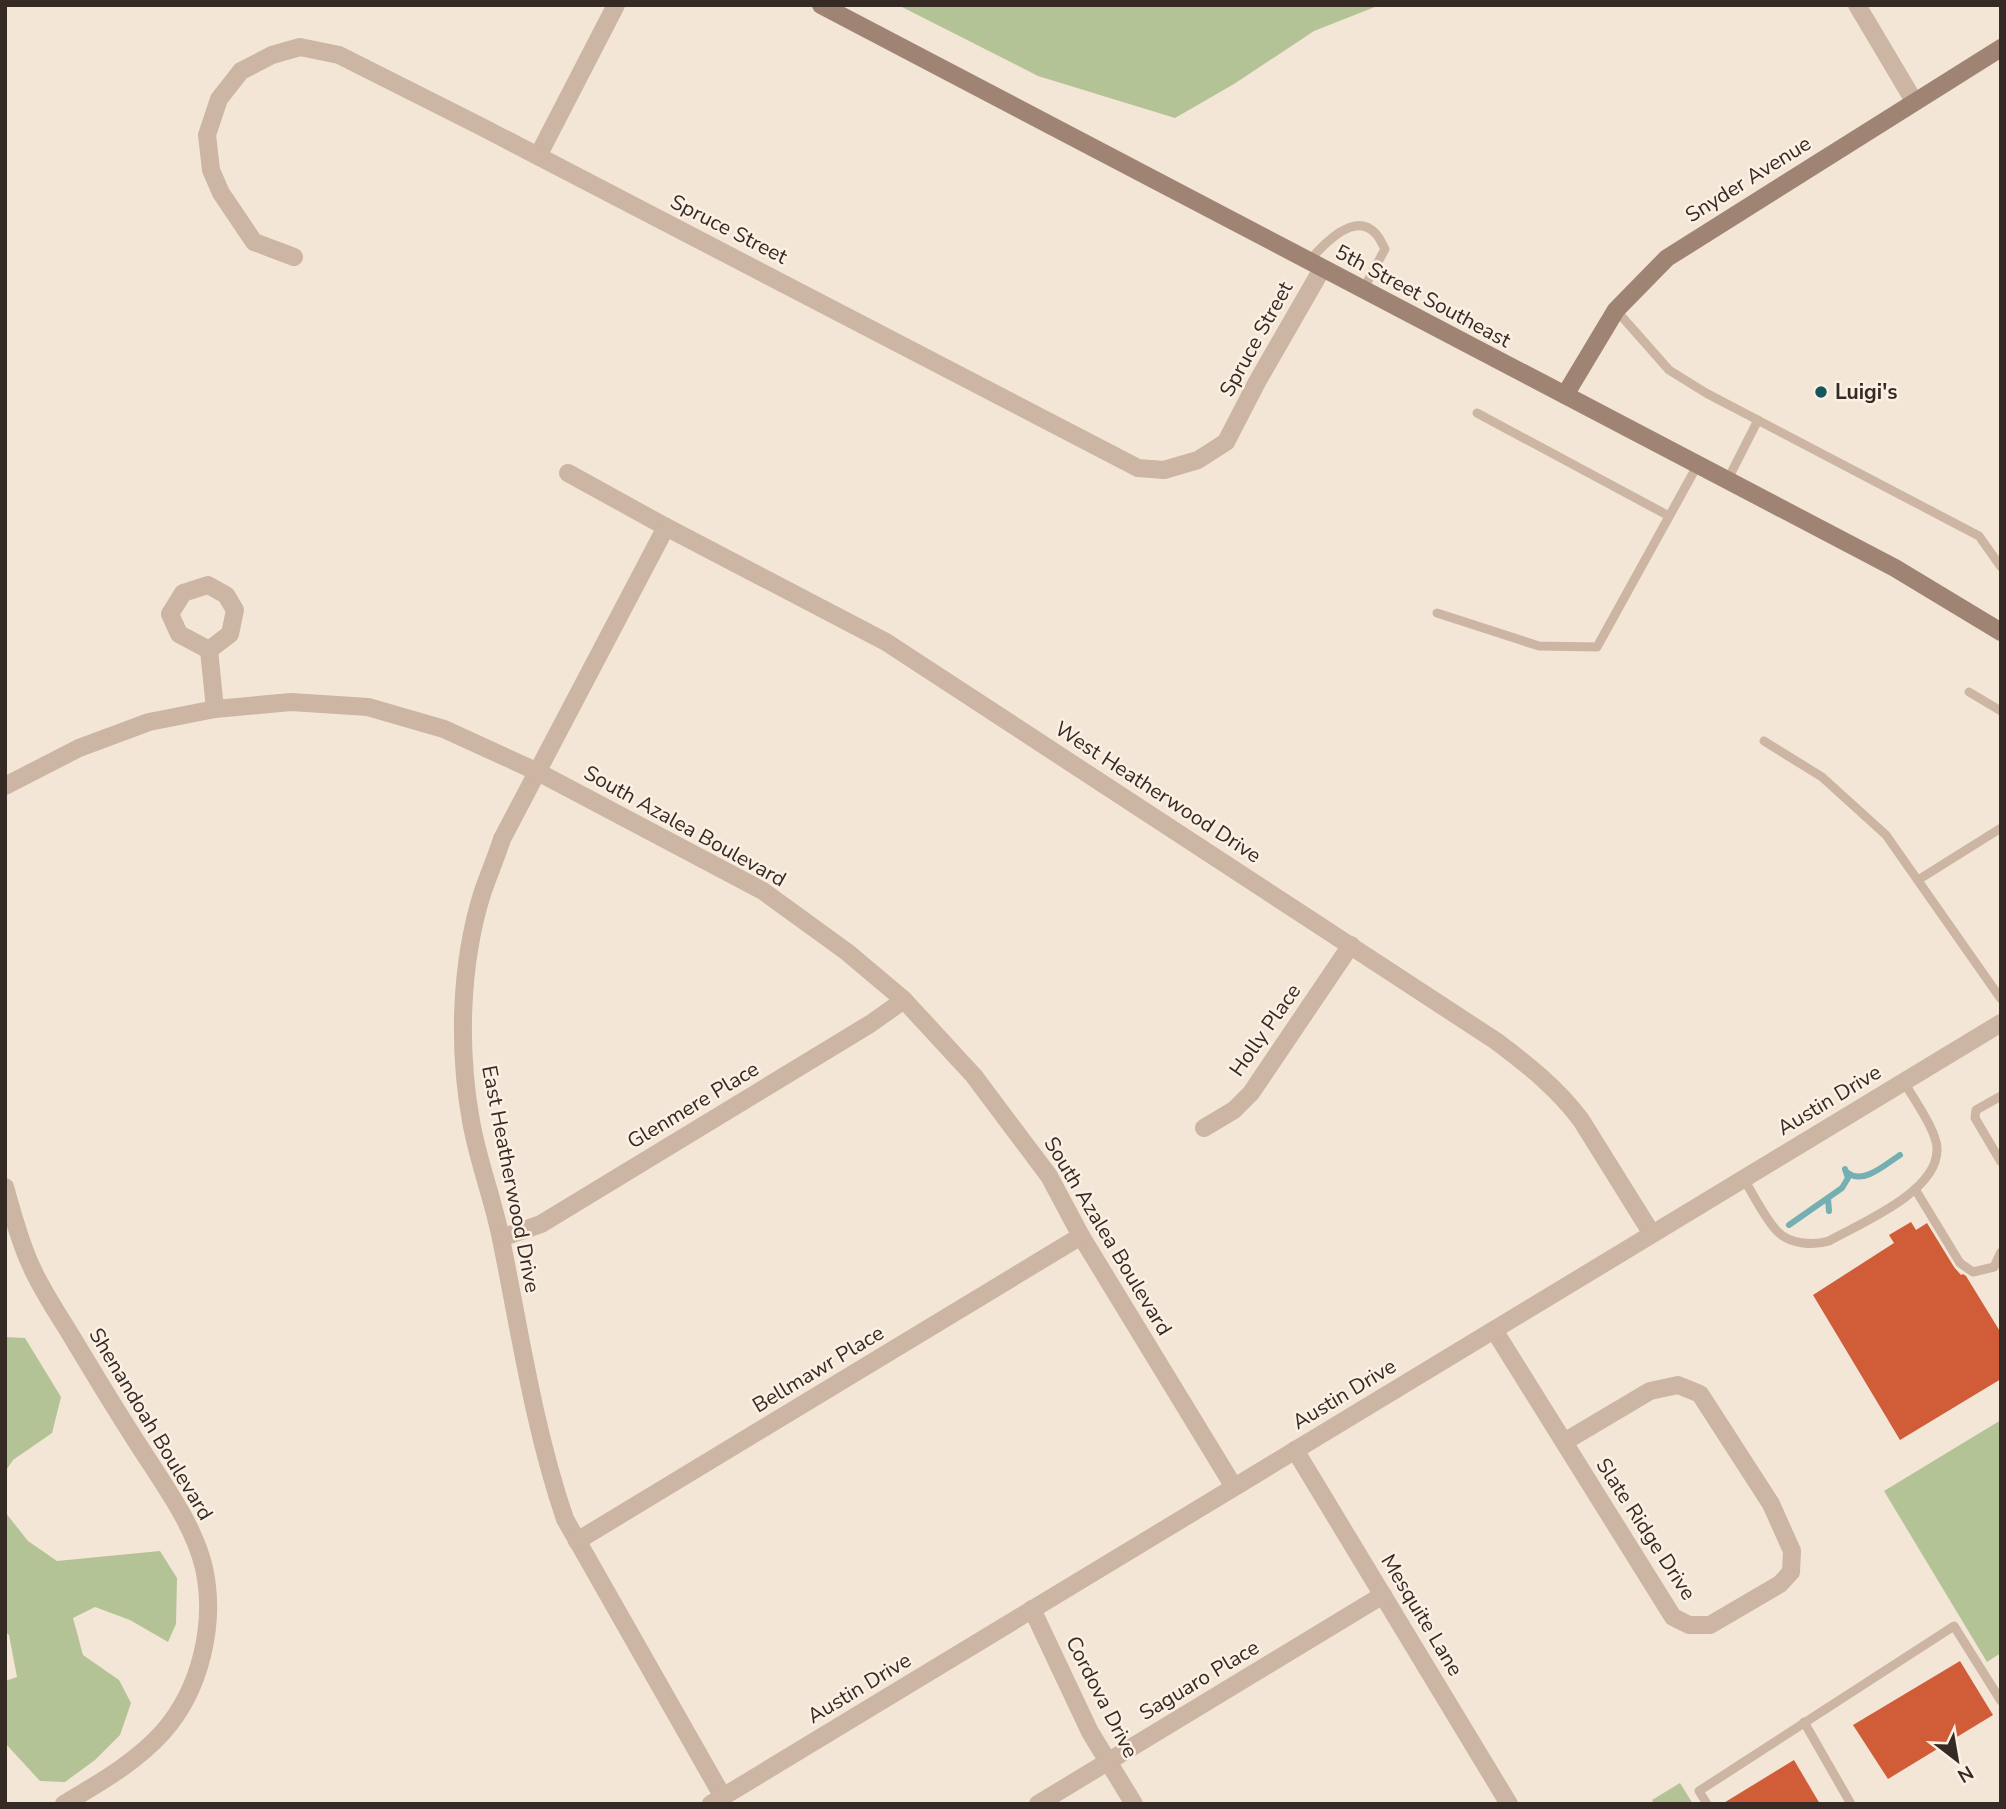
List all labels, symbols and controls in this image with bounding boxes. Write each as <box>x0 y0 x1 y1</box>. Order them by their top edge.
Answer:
street label: Snyder Avenue <box>1680 129 1816 229</box>
street label: Spruce Street <box>666 188 793 271</box>
street label: 5th Street Southeast <box>1330 238 1516 355</box>
street label: Spruce Street <box>1213 276 1300 402</box>
place label: Luigi's <box>1835 378 1897 406</box>
marker: Luigi's <box>1813 384 1829 400</box>
street label: West Heatherwood Drive <box>1049 715 1267 869</box>
street label: South Azalea Boulevard <box>579 759 791 893</box>
street label: Holly Place <box>1223 978 1307 1082</box>
street label: Glenmere Place <box>622 1055 764 1155</box>
street label: Austin Drive <box>1772 1058 1886 1142</box>
street label: East Heatherwood Drive <box>475 1063 547 1295</box>
street label: South Azalea Boulevard <box>1038 1131 1178 1341</box>
street label: Bellmawr Place <box>747 1319 889 1419</box>
street label: Shenandoah Boulevard <box>82 1323 220 1525</box>
street label: Austin Drive <box>1287 1352 1401 1436</box>
street label: Slate Ridge Drive <box>1590 1453 1702 1605</box>
street label: Mesquite Lane <box>1375 1549 1469 1681</box>
street label: Cordova Drive <box>1059 1631 1145 1763</box>
street label: Saguaro Place <box>1134 1633 1264 1727</box>
street label: Austin Drive <box>802 1646 916 1730</box>
north arrow <box>1922 1725 1992 1795</box>
text: N <box>1952 1759 1978 1789</box>

